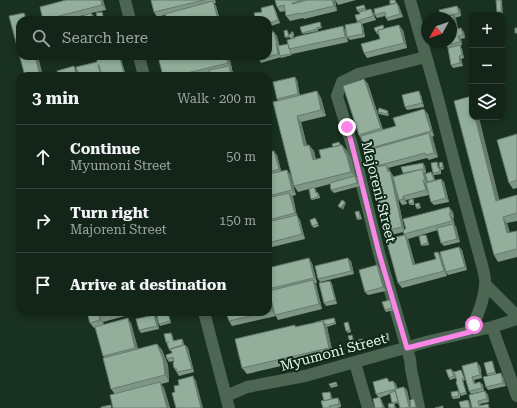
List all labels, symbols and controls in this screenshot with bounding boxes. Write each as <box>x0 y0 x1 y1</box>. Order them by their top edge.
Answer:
north arrow <box>421 12 457 48</box>
map controls <box>469 12 505 120</box>
button: + <box>469 12 505 48</box>
search box <box>16 16 272 60</box>
icon: search <box>30 27 52 49</box>
text: Search here <box>62 29 148 47</box>
button: − <box>469 48 505 84</box>
button: layers <box>469 84 505 120</box>
text: 3 min <box>32 88 79 108</box>
text: Walk · 200 m <box>177 91 256 106</box>
route end <box>338 118 356 136</box>
text: Continue <box>70 140 140 158</box>
street label: Majoreni Street <box>359 140 399 244</box>
icon: ahead <box>32 146 54 168</box>
text: 50 m <box>226 149 256 164</box>
text: Myumoni Street <box>70 158 171 173</box>
text: Turn right <box>70 204 149 222</box>
icon: right <box>32 210 54 232</box>
text: 150 m <box>219 213 256 228</box>
text: Majoreni Street <box>70 222 167 237</box>
icon: arrive <box>32 274 54 296</box>
text: Arrive at destination <box>70 276 226 294</box>
route start <box>465 316 483 334</box>
street label: Myumoni Street <box>278 330 388 374</box>

